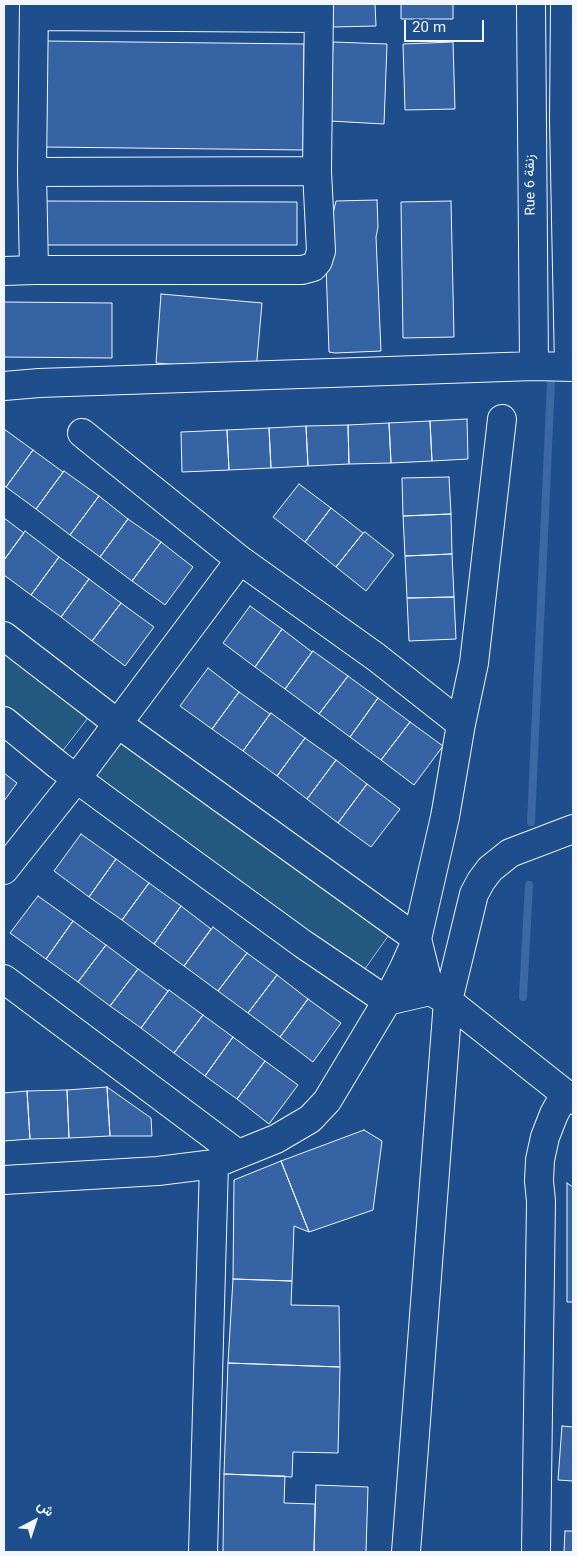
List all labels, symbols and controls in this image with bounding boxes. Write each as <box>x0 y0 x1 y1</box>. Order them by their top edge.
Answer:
scale bar <box>407 10 487 42</box>
text: 20 m <box>412 17 446 40</box>
street label: Rue 6 زنقة <box>523 154 541 216</box>
north arrow <box>10 1496 60 1546</box>
text: ش <box>31 1496 58 1523</box>

